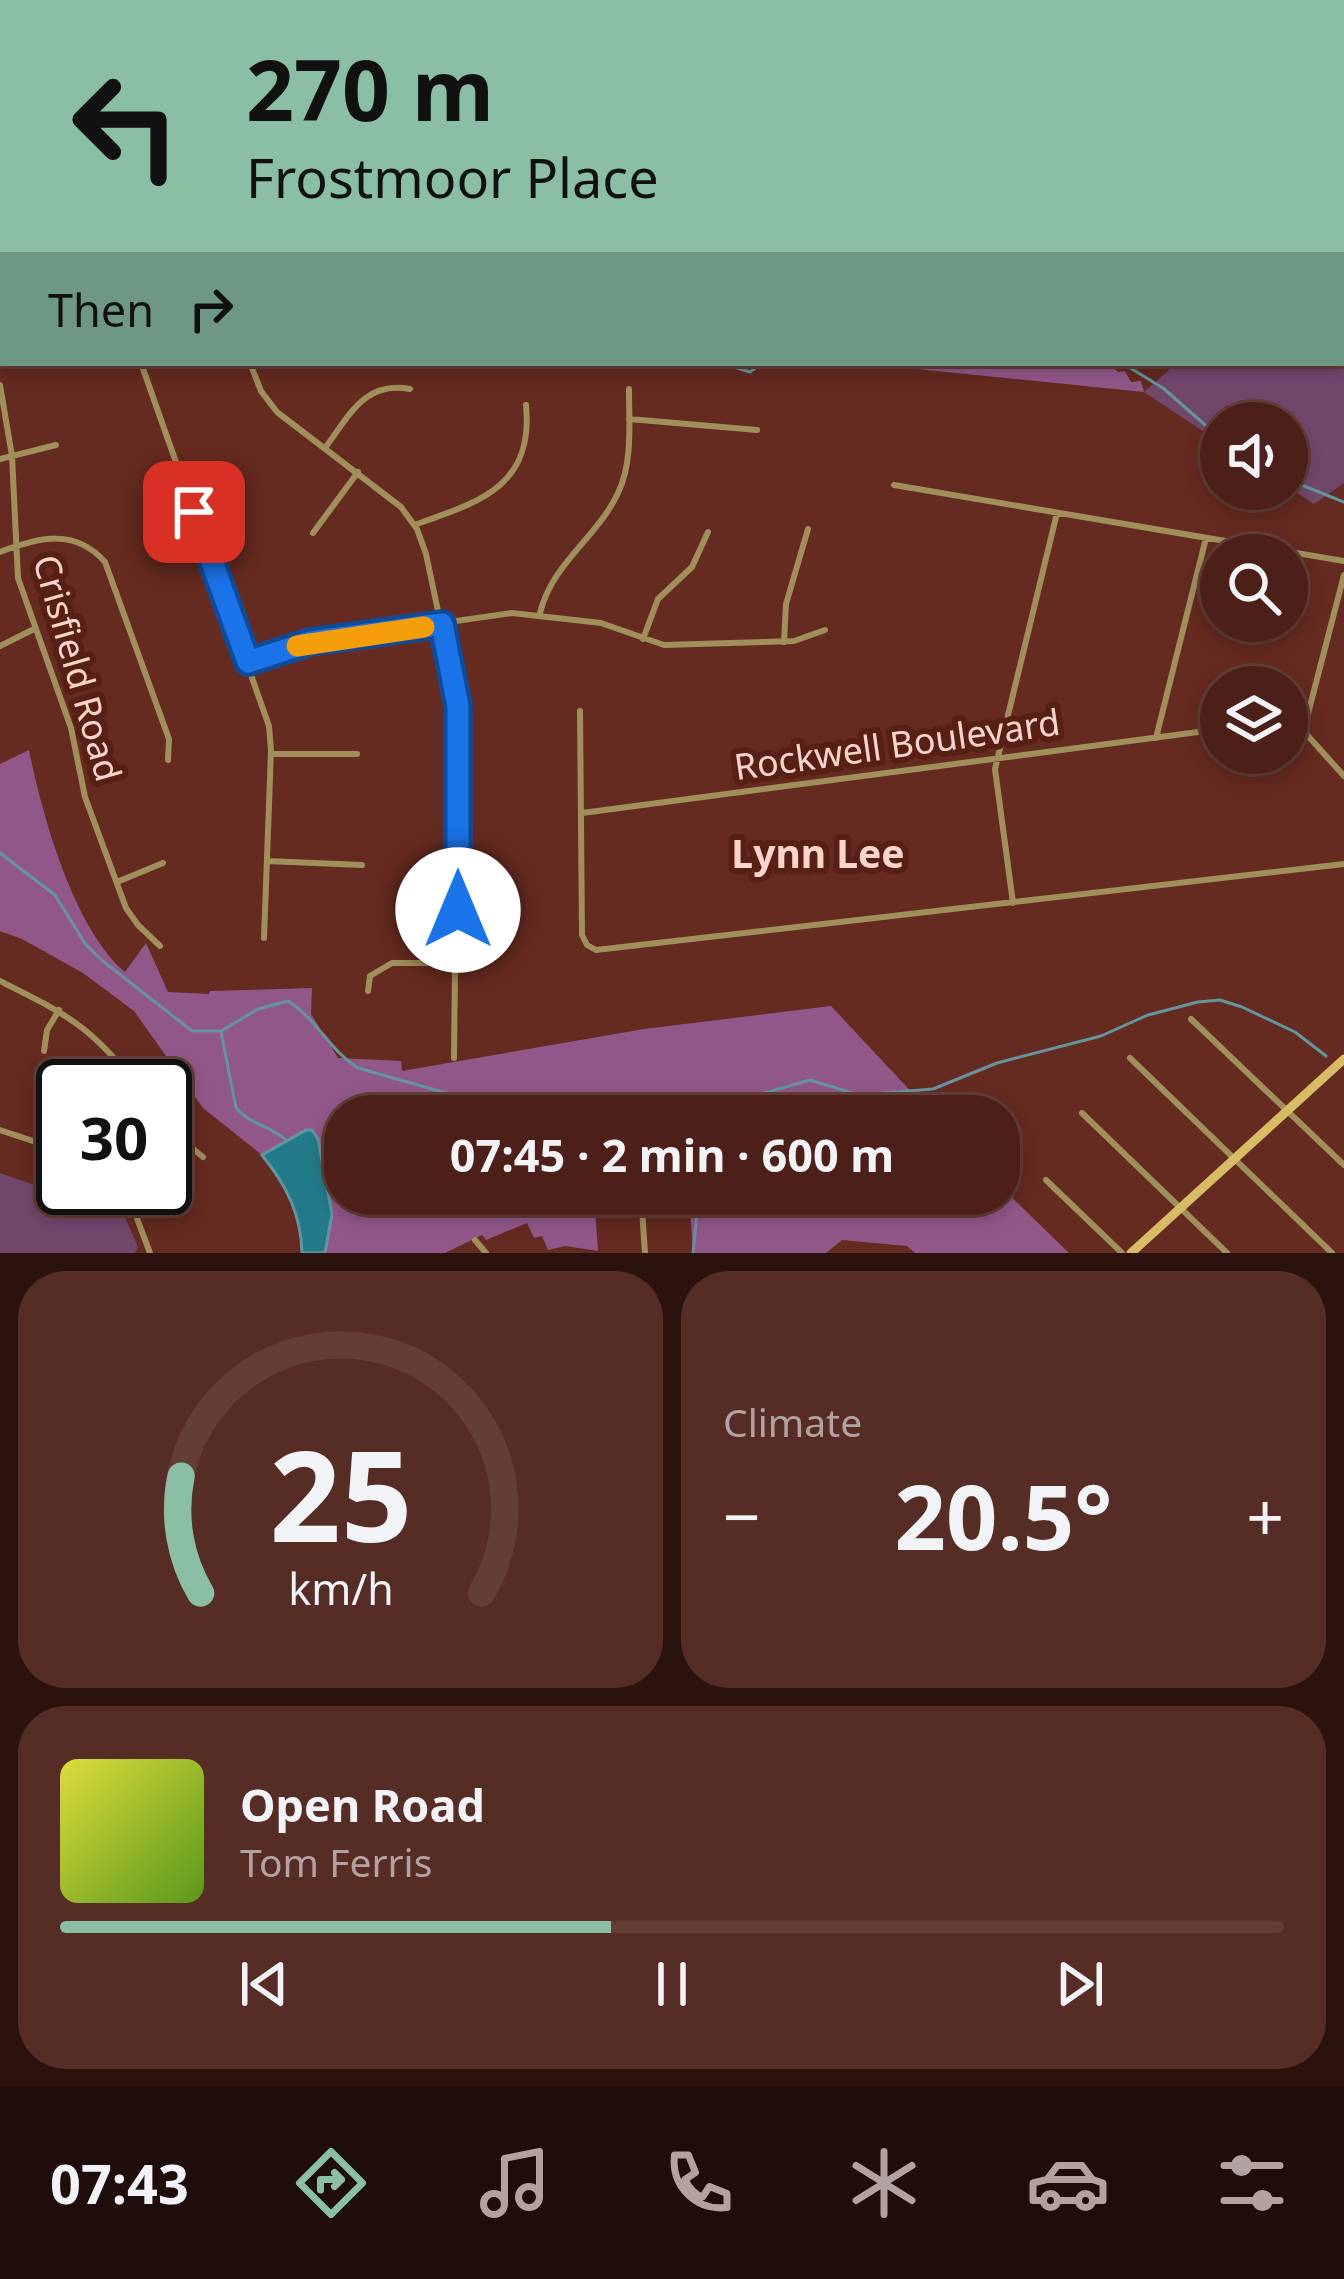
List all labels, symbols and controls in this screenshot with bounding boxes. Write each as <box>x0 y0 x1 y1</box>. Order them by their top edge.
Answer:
text: 270 m <box>246 31 494 146</box>
icon: left <box>48 48 204 204</box>
text: Frostmoor Place <box>246 140 659 214</box>
icon: right <box>178 276 244 342</box>
text: Then <box>48 279 154 340</box>
map controls <box>1200 402 1308 774</box>
button: sound <box>1200 402 1308 510</box>
pin <box>143 461 245 563</box>
icon: arrive <box>161 479 227 545</box>
button: search <box>1200 534 1308 642</box>
street label: Crisfield Road <box>22 549 134 787</box>
button: layers <box>1200 666 1308 774</box>
street label: Rockwell Boulevard <box>731 697 1063 791</box>
district label: Lynn Lee <box>731 826 905 879</box>
position arrow <box>395 847 521 973</box>
speed limit sign: 30 <box>36 1059 192 1215</box>
text: 07:45 · 2 min · 600 m <box>450 1124 894 1185</box>
text: Climate <box>723 1395 862 1448</box>
text: 25 <box>269 1409 412 1579</box>
text: 20.5° <box>895 1454 1112 1576</box>
text: − <box>723 1470 761 1560</box>
text: + <box>1246 1470 1284 1560</box>
text: km/h <box>288 1558 393 1617</box>
text: Open Road <box>240 1774 485 1835</box>
text: Tom Ferris <box>240 1835 432 1888</box>
icon: previous <box>231 1951 297 2017</box>
icon: pause <box>639 1951 705 2017</box>
icon: next <box>1047 1951 1113 2017</box>
icon: directions <box>289 2141 373 2225</box>
icon: music <box>473 2141 557 2225</box>
icon: phone <box>657 2141 741 2225</box>
icon: climate <box>842 2141 926 2225</box>
icon: car <box>1026 2141 1110 2225</box>
icon: filters <box>1210 2141 1294 2225</box>
text: 07:43 <box>50 2146 189 2220</box>

